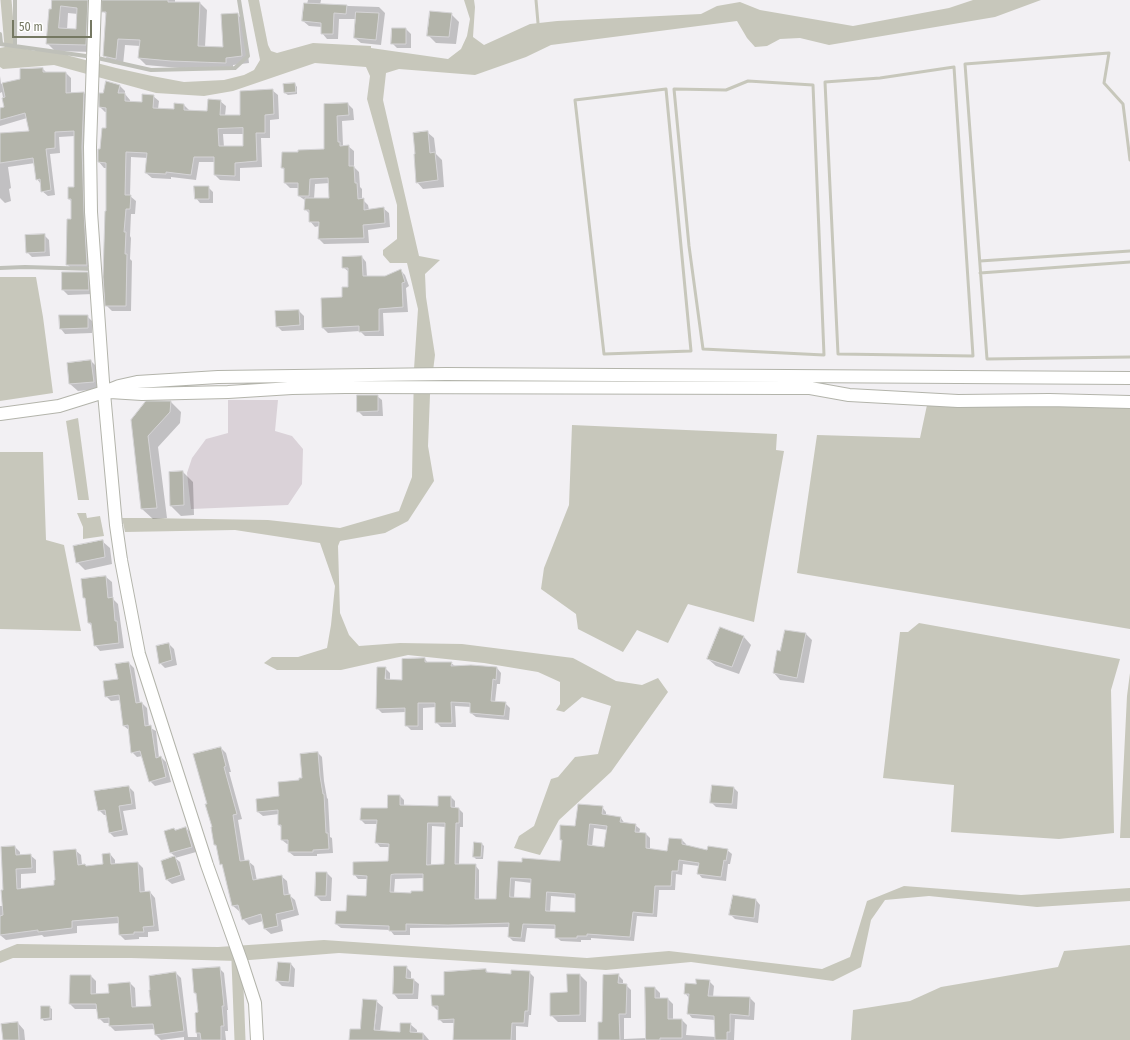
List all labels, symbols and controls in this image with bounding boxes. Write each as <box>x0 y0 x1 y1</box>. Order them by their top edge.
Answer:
scale bar <box>14 12 94 38</box>
text: 50 m <box>19 20 43 34</box>

